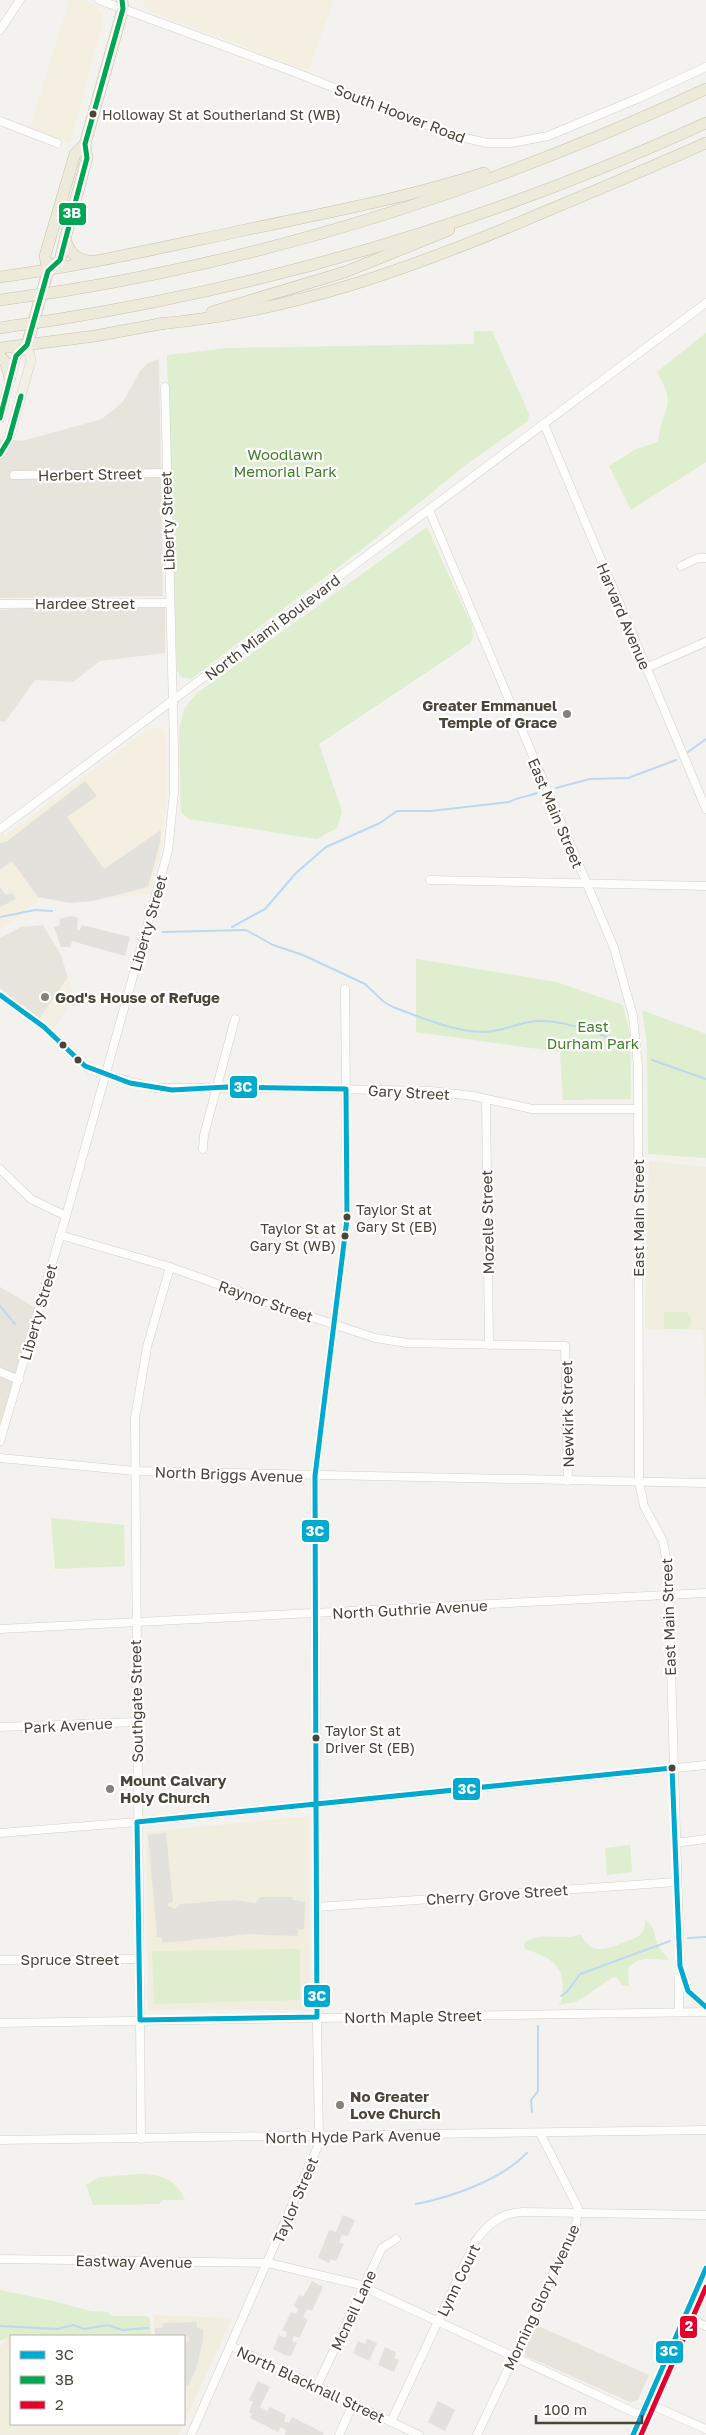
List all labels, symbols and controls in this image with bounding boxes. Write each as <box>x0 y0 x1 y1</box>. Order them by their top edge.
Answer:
street label: South Hoover Road <box>332 80 468 146</box>
place label: Holloway St at Southerland St (WB) <box>102 106 341 123</box>
marker: Holloway St at Southerland St (WB) <box>88 109 98 119</box>
line badge: 3B <box>58 202 87 226</box>
text: 3B <box>63 204 81 221</box>
park label: Woodlawn Memorial Park <box>233 445 337 480</box>
street label: Herbert Street <box>38 464 142 484</box>
street label: Liberty Street <box>156 471 178 571</box>
street label: Harvard Avenue <box>593 560 655 672</box>
street label: North Miami Boulevard <box>201 570 343 684</box>
street label: Hardee Street <box>35 594 135 612</box>
place label: Greater Emmanuel Temple of Grace <box>422 696 557 731</box>
marker: Greater Emmanuel Temple of Grace <box>561 708 573 720</box>
street label: East Main Street <box>525 755 587 871</box>
street label: Liberty Street <box>126 873 170 973</box>
place label: God's House of Refuge <box>55 988 220 1006</box>
marker: God's House of Refuge <box>39 991 51 1003</box>
park label: East Durham Park <box>547 1017 640 1052</box>
unlabelled marker <box>58 1040 68 1050</box>
unlabelled marker <box>73 1055 83 1065</box>
line badge: 3C <box>229 1075 258 1099</box>
text: 3C <box>234 1078 252 1095</box>
street label: Gary Street <box>368 1081 450 1103</box>
street label: East Main Street <box>629 1159 647 1277</box>
street label: Mozelle Street <box>477 1170 497 1274</box>
place label: Taylor St at Gary St (EB) <box>356 1201 437 1235</box>
marker: Taylor St at Gary St (EB) <box>342 1212 352 1222</box>
place label: Taylor St at Gary St (WB) <box>250 1220 336 1254</box>
marker: Taylor St at Gary St (WB) <box>340 1231 350 1241</box>
street label: Liberty Street <box>16 1262 60 1362</box>
street label: Raynor Street <box>216 1276 316 1326</box>
street label: Newkirk Street <box>557 1360 577 1468</box>
street label: North Briggs Avenue <box>154 1462 304 1486</box>
line badge: 3C <box>301 1519 330 1543</box>
text: 3C <box>306 1522 324 1539</box>
street label: East Main Street <box>657 1558 679 1676</box>
street label: North Guthrie Avenue <box>332 1596 488 1622</box>
street label: Southgate Street <box>126 1639 146 1763</box>
street label: Park Avenue <box>23 1714 113 1736</box>
place label: Taylor St at Driver St (EB) <box>325 1722 415 1756</box>
marker: Taylor St at Driver St (EB) <box>311 1733 321 1743</box>
unlabelled marker <box>667 1763 677 1773</box>
place label: Mount Calvary Holy Church <box>120 1771 227 1806</box>
line badge: 3C <box>452 1777 481 1801</box>
text: 3C <box>458 1780 476 1797</box>
marker: Mount Calvary Holy Church <box>104 1783 116 1795</box>
street label: Cherry Grove Street <box>425 1880 569 1908</box>
street label: Spruce Street <box>21 1950 119 1968</box>
line badge: 3C <box>303 1984 331 2008</box>
text: 3C <box>308 1987 326 2004</box>
street label: North Maple Street <box>344 2006 482 2026</box>
place label: No Greater Love Church <box>350 2087 441 2122</box>
marker: No Greater Love Church <box>334 2099 346 2111</box>
street label: North Hyde Park Avenue <box>265 2125 441 2147</box>
street label: Taylor Street <box>269 2154 321 2246</box>
street label: Morning Glory Avenue <box>499 2221 583 2373</box>
street label: Lynn Court <box>433 2241 483 2319</box>
street label: Eastway Avenue <box>76 2251 193 2271</box>
street label: Mcneil Lane <box>327 2267 380 2353</box>
line badge: 2 <box>679 2315 698 2339</box>
text: 2 <box>685 2317 694 2334</box>
legend <box>10 2335 185 2425</box>
line badge: 3C <box>655 2340 684 2364</box>
street label: North Blacknall Street <box>234 2342 388 2426</box>
text: 3C <box>660 2342 678 2359</box>
text: 3C <box>55 2345 74 2363</box>
text: 3B <box>55 2370 74 2388</box>
scale bar <box>536 2392 642 2424</box>
text: 2 <box>55 2395 64 2413</box>
text: 100 m <box>544 2400 587 2418</box>

